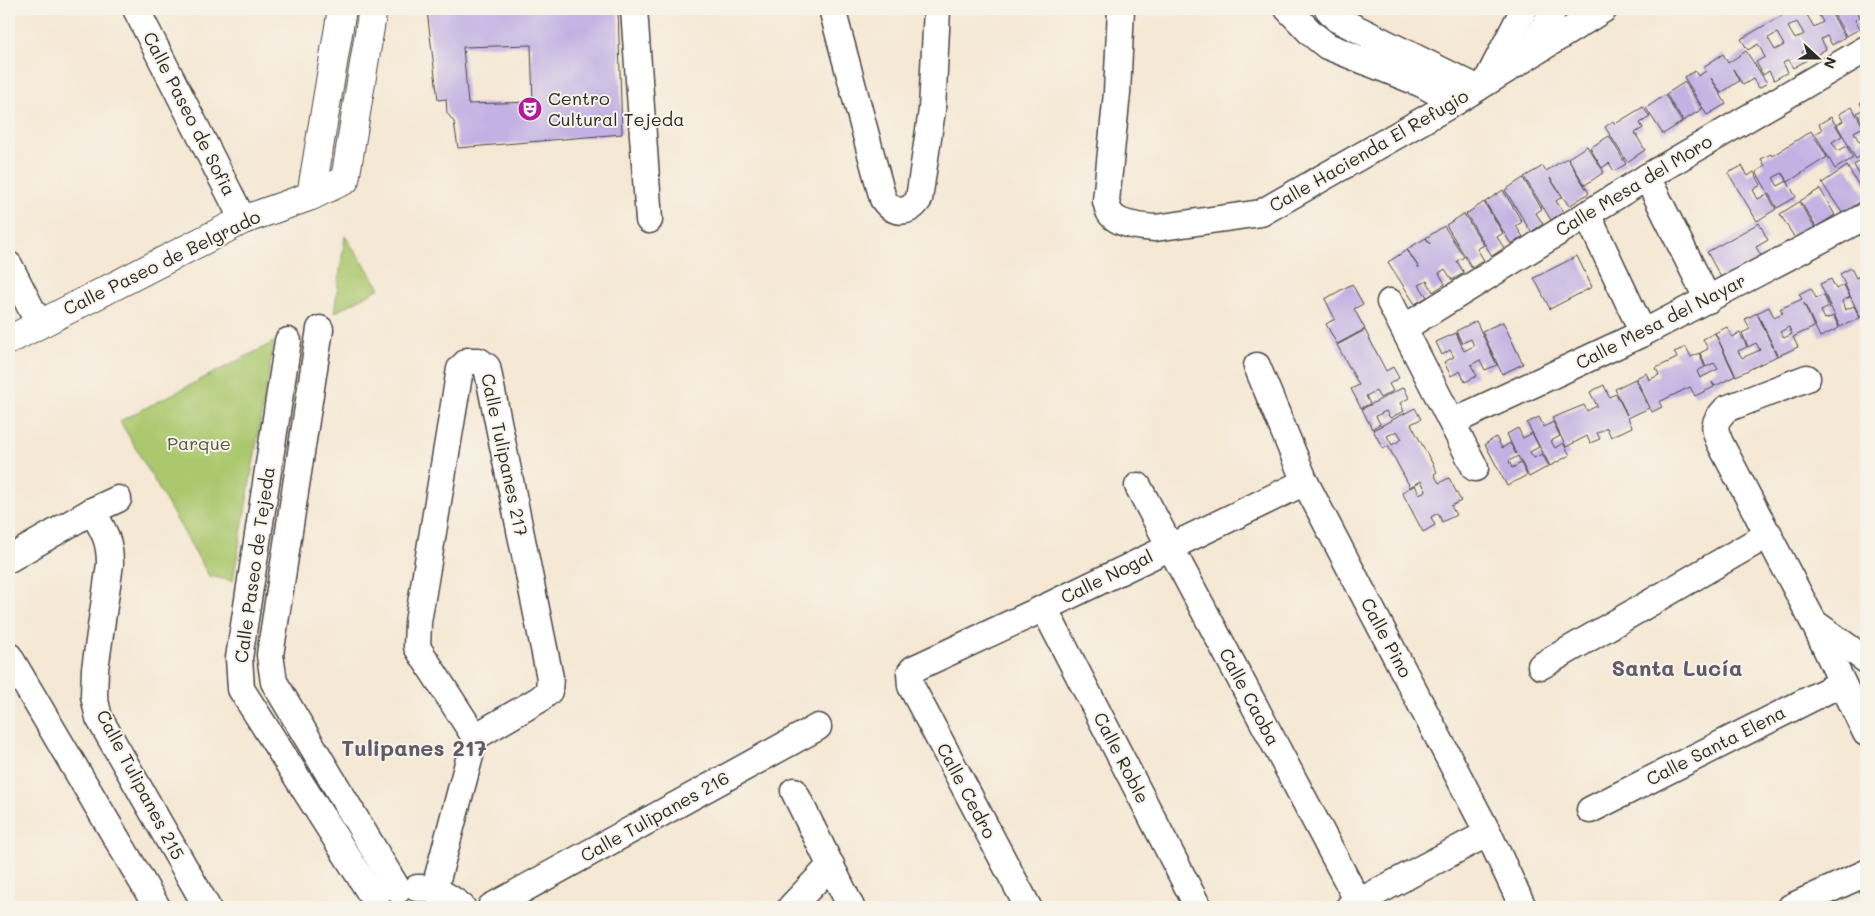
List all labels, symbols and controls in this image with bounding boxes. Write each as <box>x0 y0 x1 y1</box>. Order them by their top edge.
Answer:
street label: Calle Paseo de Sofia <box>138 27 242 200</box>
north arrow <box>1792 32 1842 82</box>
text: N <box>1820 54 1841 71</box>
street label: Calle Hacienda El Refugio <box>1264 83 1473 217</box>
place label: Centro Cultural Tejeda <box>548 86 685 131</box>
theatre icon: Centro Cultural Tejeda <box>517 96 543 122</box>
street label: Calle Mesa del Moro <box>1551 129 1717 241</box>
street label: Calle Paseo de Belgrado <box>59 204 264 320</box>
street label: Calle Mesa del Nayar <box>1571 268 1750 375</box>
street label: Calle Tulipanes 217 <box>476 371 534 538</box>
park label: Parque <box>167 431 231 455</box>
street label: Calle Paseo de Tejeda <box>228 465 280 664</box>
street label: Calle Nogal <box>1056 543 1157 609</box>
street label: Calle Pino <box>1356 593 1418 682</box>
street label: Calle Caoba <box>1214 643 1286 750</box>
district label: Santa Lucía <box>1612 653 1742 682</box>
street label: Calle Santa Elena <box>1642 700 1789 791</box>
street label: Calle Tulipanes 215 <box>91 705 191 864</box>
street label: Calle Roble <box>1089 708 1155 807</box>
district label: Tulipanes 217 <box>341 733 487 762</box>
street label: Calle Cedro <box>932 738 1002 843</box>
street label: Calle Tulipanes 216 <box>576 765 733 867</box>

